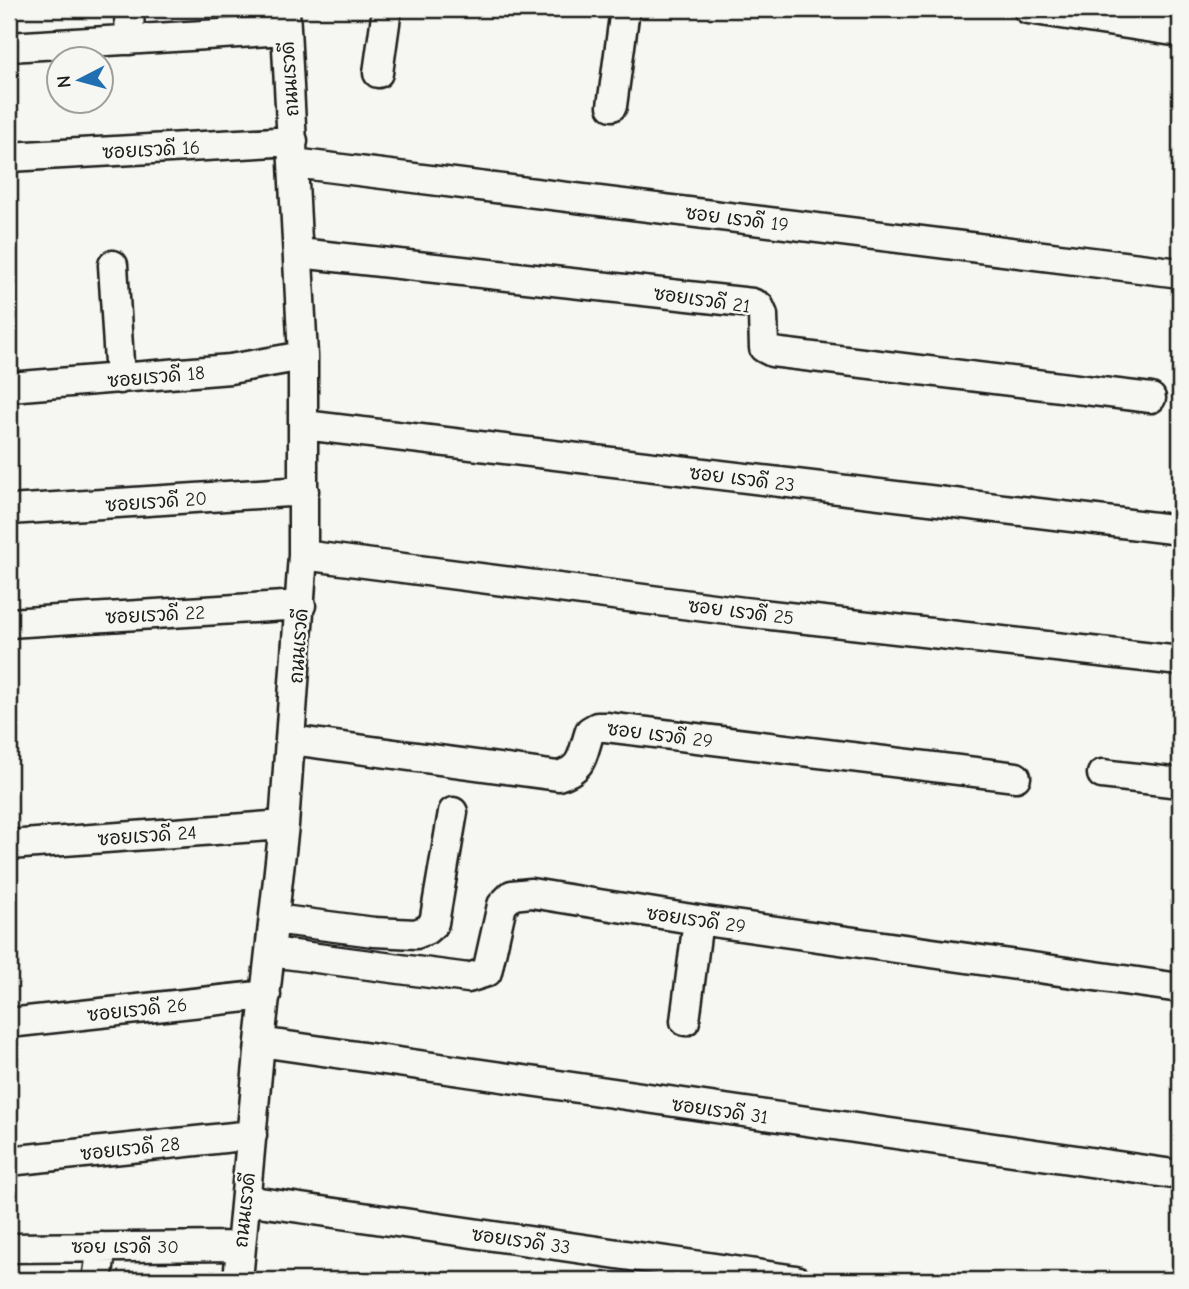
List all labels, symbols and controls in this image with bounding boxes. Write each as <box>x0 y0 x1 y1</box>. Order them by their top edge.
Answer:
street label: ถนนเรวดี <box>275 41 304 117</box>
north arrow <box>46 46 116 116</box>
text: N <box>53 74 76 89</box>
street label: ซอยเรวดี 16 <box>101 135 201 164</box>
street label: ซอย เรวดี 19 <box>684 201 790 236</box>
street label: ซอยเรวดี 21 <box>652 281 752 318</box>
street label: ซอยเรวดี 18 <box>106 361 206 392</box>
street label: ซอย เรวดี 23 <box>688 461 796 496</box>
street label: ซอยเรวดี 20 <box>105 486 208 517</box>
street label: ซอย เรวดี 25 <box>687 594 795 629</box>
street label: ซอยเรวดี 22 <box>104 600 206 629</box>
street label: ถนนเรวดี <box>284 608 313 684</box>
street label: ซอย เรวดี 29 <box>606 717 714 752</box>
street label: ซอยเรวดี 24 <box>97 821 197 850</box>
street label: ซอยเรวดี 29 <box>645 901 747 938</box>
street label: ซอยเรวดี 26 <box>86 993 188 1026</box>
street label: ซอยเรวดี 31 <box>670 1092 770 1129</box>
street label: ซอยเรวดี 28 <box>79 1132 181 1165</box>
street label: ถนนเรวดี <box>229 1171 260 1249</box>
street label: ซอยเรวดี 33 <box>470 1222 572 1259</box>
street label: ซอย เรวดี 30 <box>71 1235 179 1258</box>

